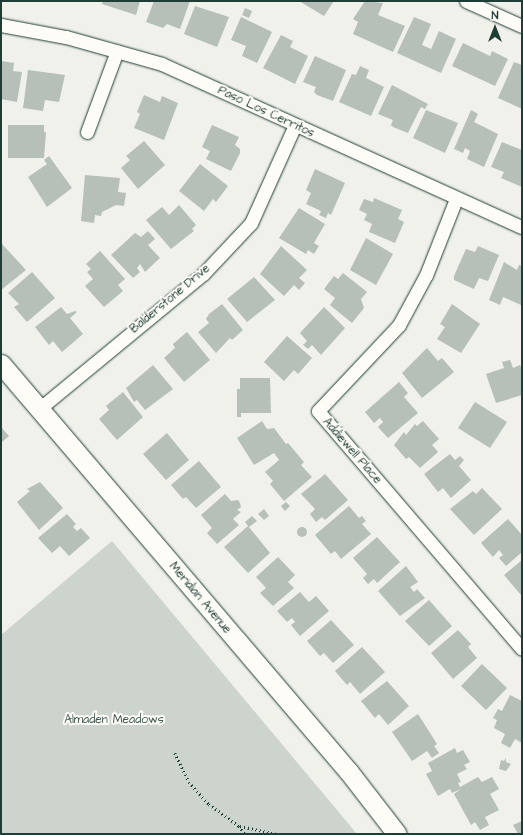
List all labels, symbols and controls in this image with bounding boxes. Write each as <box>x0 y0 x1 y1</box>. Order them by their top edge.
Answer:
north arrow <box>475 8 515 48</box>
text: N <box>492 8 498 23</box>
street label: Paso Los Cerritos <box>215 83 317 141</box>
street label: Balderstone Drive <box>127 261 213 337</box>
street label: Addiewell Place <box>319 415 385 487</box>
street label: Meridian Avenue <box>166 559 234 637</box>
park label: Almaden Meadows <box>64 713 164 727</box>

